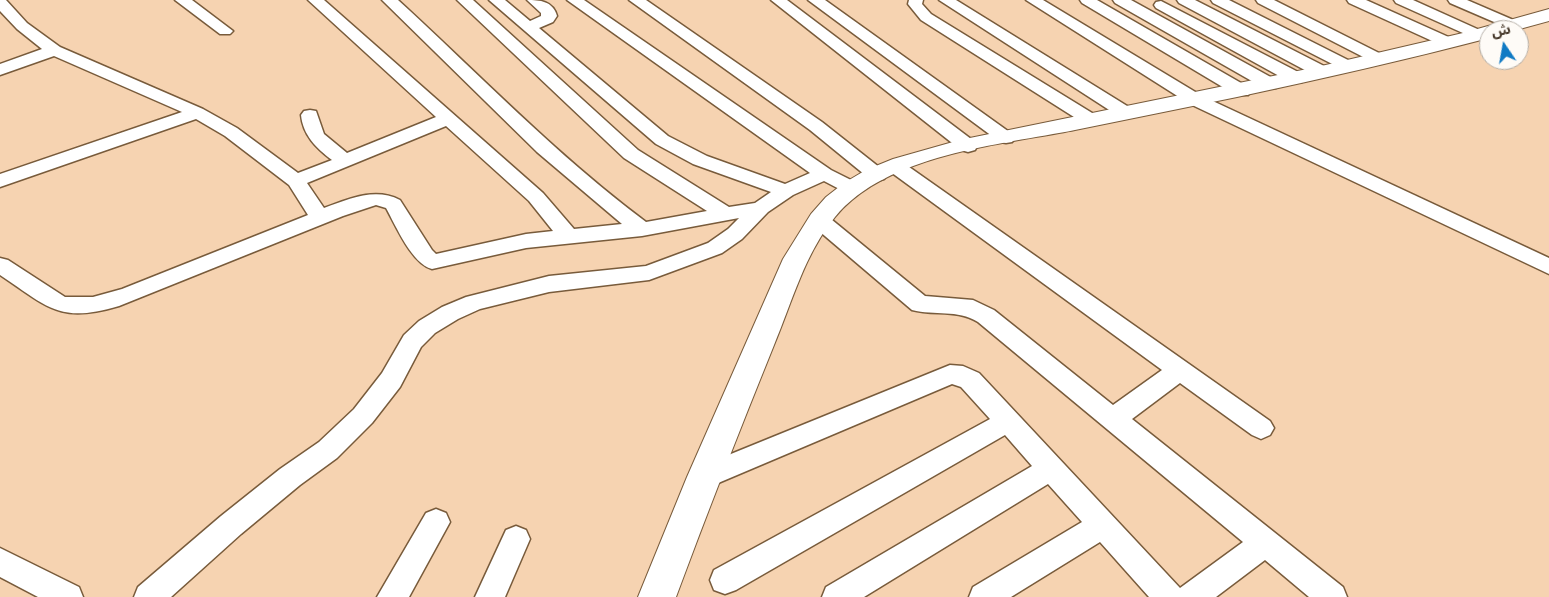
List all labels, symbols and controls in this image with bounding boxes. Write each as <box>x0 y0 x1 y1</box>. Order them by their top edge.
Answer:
north arrow <box>1479 20 1529 70</box>
text: ش <box>1490 21 1512 41</box>

